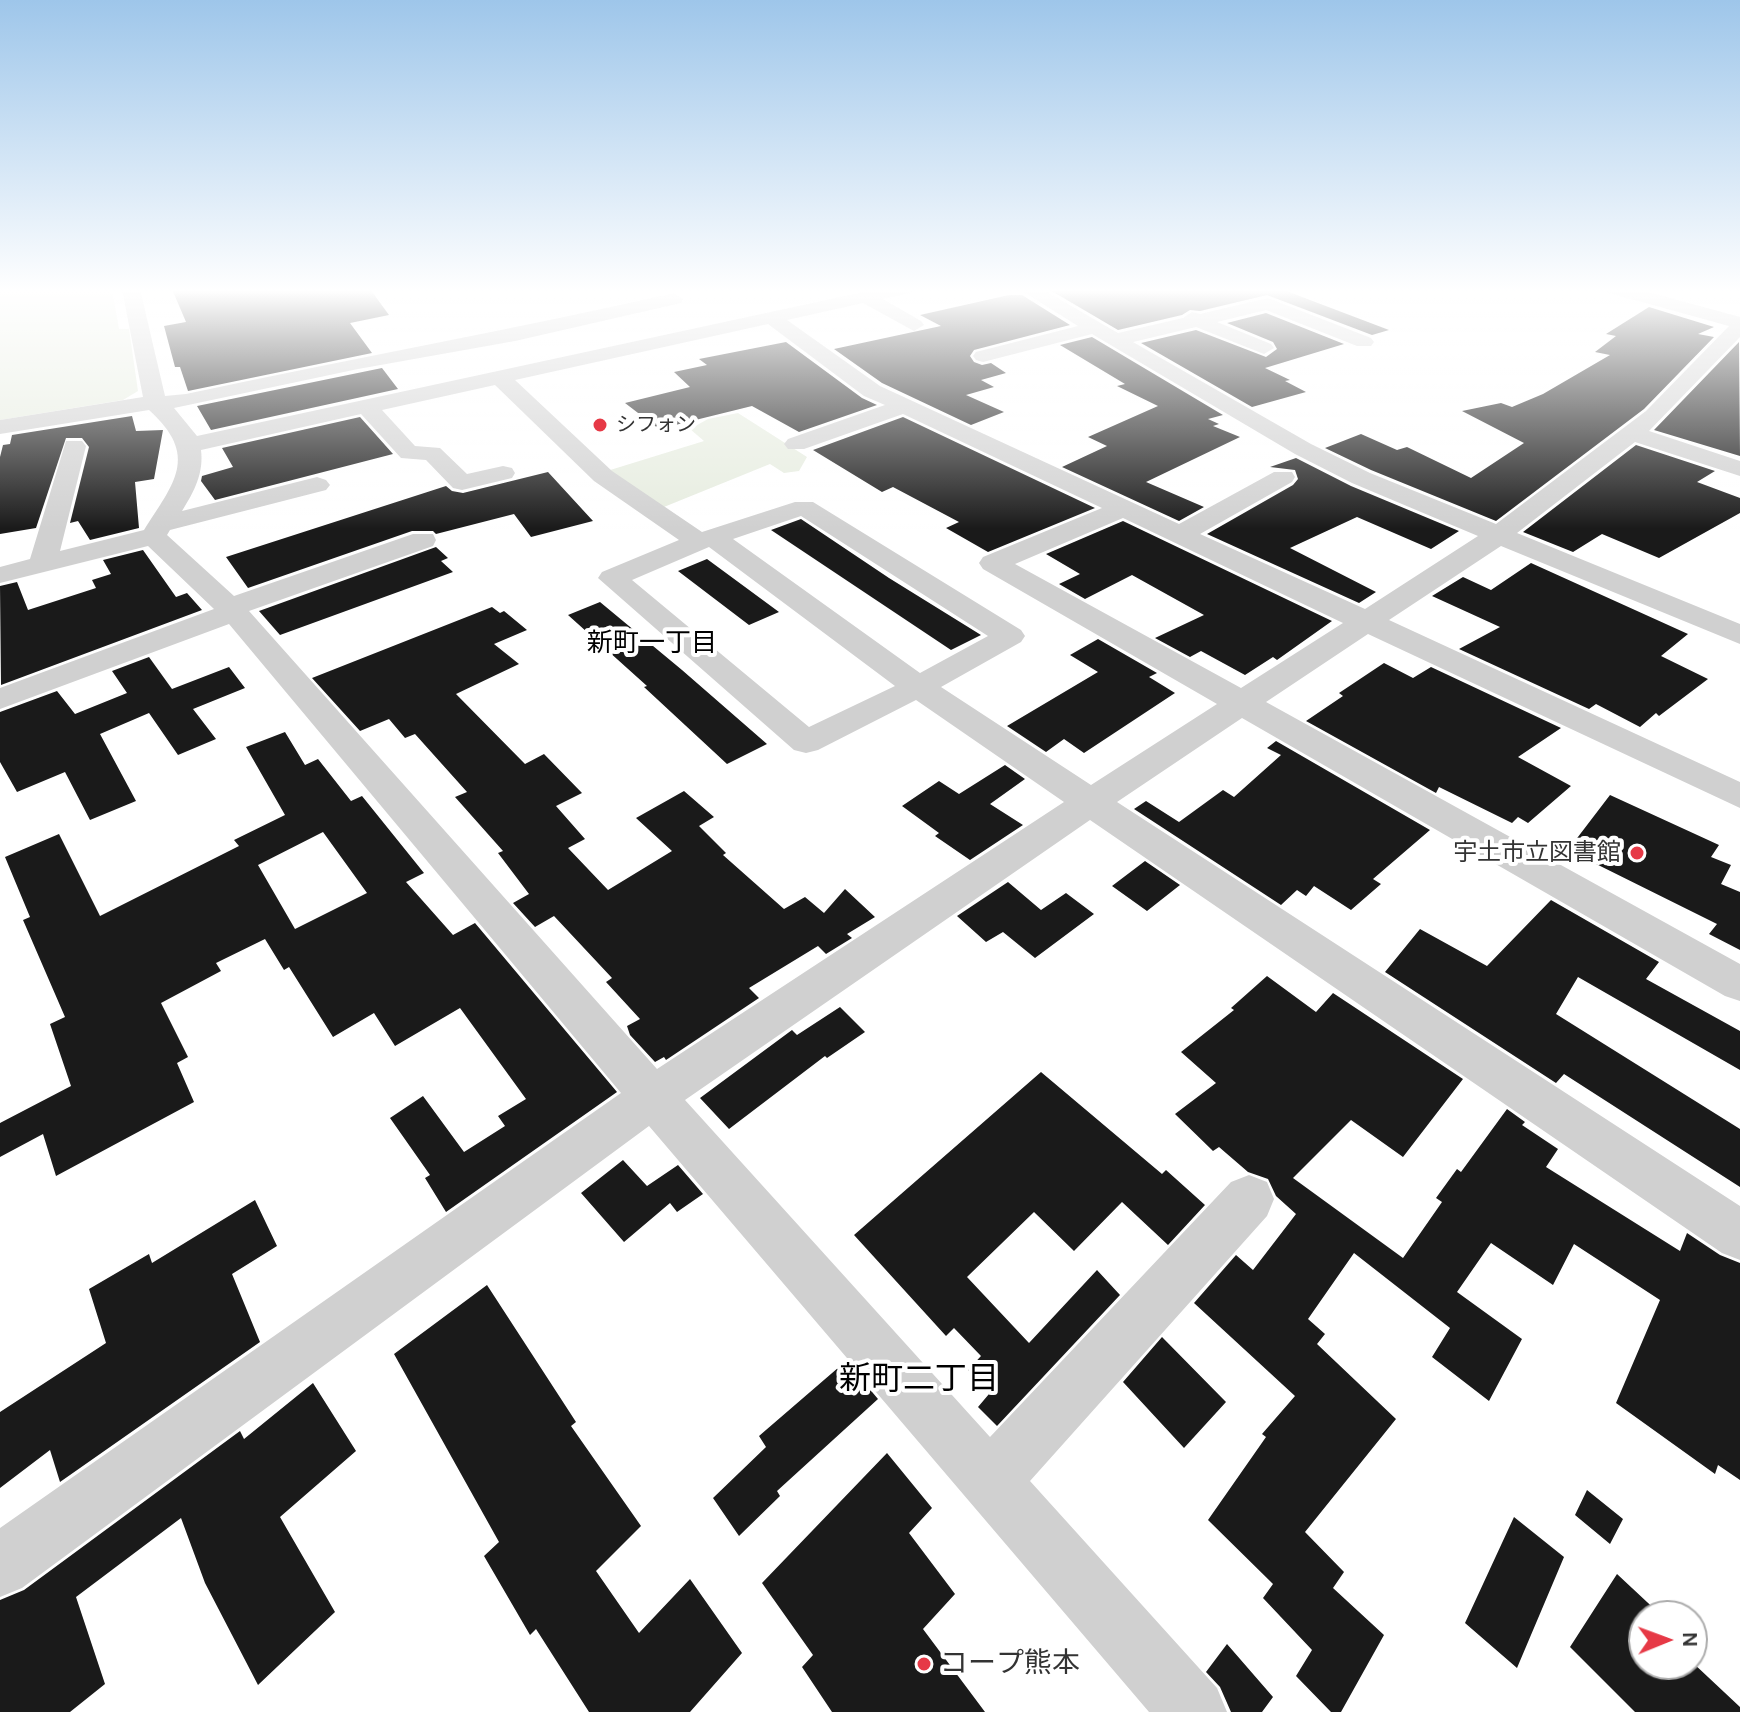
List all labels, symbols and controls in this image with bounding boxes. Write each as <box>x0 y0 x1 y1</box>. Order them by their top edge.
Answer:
place label: シフォン <box>616 413 696 437</box>
marker: シフォン <box>591 416 609 434</box>
district label: 新町一丁目 <box>587 628 717 660</box>
place label: 宇土市立図書館 <box>1453 839 1621 867</box>
marker: 宇土市立図書館 <box>1628 844 1646 862</box>
district label: 新町二丁目 <box>839 1361 999 1399</box>
north arrow <box>1628 1600 1708 1680</box>
text: N <box>1677 1631 1703 1648</box>
place label: コープ熊本 <box>940 1647 1080 1681</box>
marker: コープ熊本 <box>915 1655 933 1673</box>

